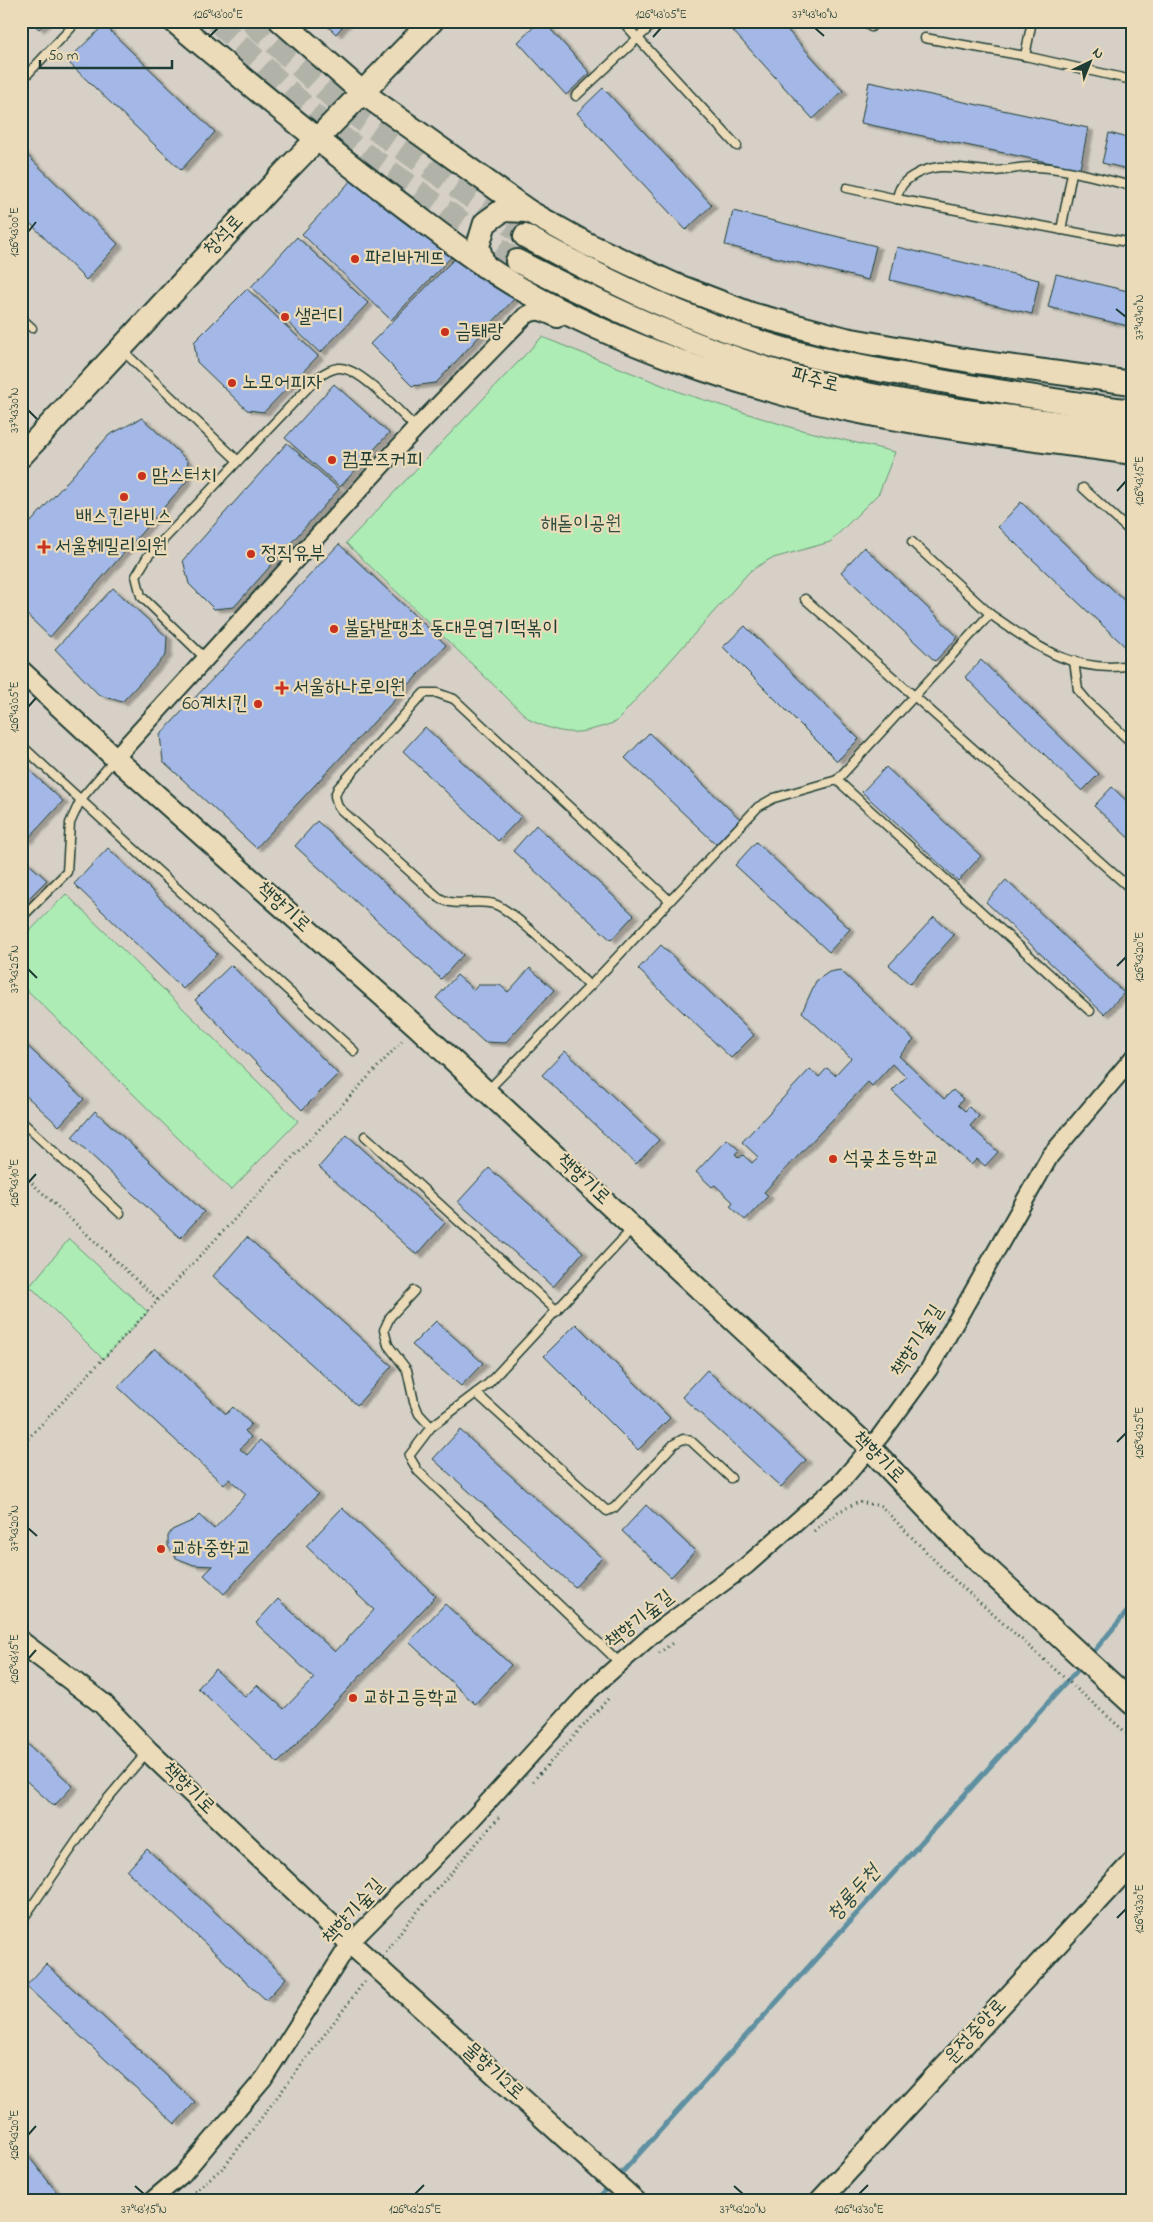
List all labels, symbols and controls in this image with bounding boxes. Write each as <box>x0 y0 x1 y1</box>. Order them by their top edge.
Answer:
text: 126°43'00"E <box>193 6 243 24</box>
text: 126°43'05"E <box>635 6 687 24</box>
text: 37°43'40"N <box>792 6 838 24</box>
scale bar <box>40 38 172 70</box>
north arrow <box>1066 38 1116 88</box>
text: N <box>1087 43 1108 64</box>
text: 50 m <box>48 45 79 67</box>
text: 126°43'00"E <box>6 207 24 257</box>
street label: 청석로 <box>197 208 251 264</box>
place label: 파리바게뜨 <box>365 245 445 274</box>
marker: 파리바게뜨 <box>349 253 361 265</box>
text: 37°43'40"N <box>1131 294 1149 340</box>
place label: 샐러디 <box>295 303 343 332</box>
marker: 샐러디 <box>279 311 291 323</box>
place label: 금퇘랑 <box>455 318 503 347</box>
marker: 금퇘랑 <box>439 326 451 338</box>
street label: 파주로 <box>788 361 842 401</box>
place label: 노모어피자 <box>242 369 322 398</box>
marker: 노모어피자 <box>226 377 238 389</box>
text: 37°43'30"N <box>6 387 24 433</box>
place label: 컴포즈커피 <box>342 446 422 475</box>
marker: 컴포즈커피 <box>326 454 338 466</box>
text: 126°43'15"E <box>1131 456 1149 506</box>
place label: 맘스터치 <box>152 462 216 491</box>
marker: 맘스터치 <box>136 470 148 482</box>
marker: 배스킨라빈스 <box>118 491 130 503</box>
place label: 배스킨라빈스 <box>76 503 172 532</box>
park label: 해돋이공원 <box>541 510 621 539</box>
place label: 서울훼밀리의원 <box>55 533 168 562</box>
marker: 서울훼밀리의원 <box>37 540 51 554</box>
place label: 정직유부 <box>261 540 325 569</box>
marker: 정직유부 <box>245 548 257 560</box>
place label: 불닭발땡초 동대문엽기떡볶이 <box>344 615 558 644</box>
marker: 불닭발땡초 동대문엽기떡볶이 <box>328 623 340 635</box>
place label: 서울하나로의원 <box>293 674 406 703</box>
text: 126°43'05"E <box>6 681 24 733</box>
marker: 서울하나로의원 <box>275 681 289 695</box>
place label: 60계치킨 <box>182 690 248 719</box>
marker: 60계치킨 <box>252 698 264 710</box>
street label: 책향기로 <box>249 876 317 940</box>
text: 126°43'20"E <box>1131 932 1149 982</box>
text: 37°43'25"N <box>6 945 24 993</box>
place label: 석곶초등학교 <box>843 1145 940 1174</box>
street label: 책향기로 <box>550 1147 616 1213</box>
marker: 석곶초등학교 <box>827 1153 839 1165</box>
text: 126°43'10"E <box>6 1159 24 1207</box>
street label: 책향기숲길 <box>884 1299 952 1383</box>
text: 126°43'25"E <box>1131 1407 1149 1459</box>
street label: 책향기로 <box>845 1425 911 1491</box>
text: 37°43'20"N <box>6 1505 24 1551</box>
place label: 교하중학교 <box>171 1535 251 1564</box>
marker: 교하중학교 <box>155 1543 167 1555</box>
street label: 책향기숲길 <box>600 1583 680 1657</box>
text: 126°43'15"E <box>6 1634 24 1684</box>
place label: 교하고등학교 <box>363 1684 460 1713</box>
marker: 교하고등학교 <box>347 1692 359 1704</box>
street label: 책향기로 <box>155 1756 221 1822</box>
water label: 청룡두천 <box>820 1857 889 1929</box>
street label: 책향기숲길 <box>316 1872 392 1952</box>
text: 126°43'30"E <box>1131 1884 1149 1934</box>
street label: 운정중앙로 <box>938 1993 1014 2071</box>
street label: 물향기2로 <box>456 2036 530 2108</box>
text: 126°43'20"E <box>6 2110 24 2160</box>
text: 37°43'15"N <box>121 2201 167 2219</box>
text: 126°43'25"E <box>389 2201 441 2219</box>
text: 37°43'20"N <box>720 2201 766 2219</box>
text: 126°43'30"E <box>834 2201 884 2219</box>

